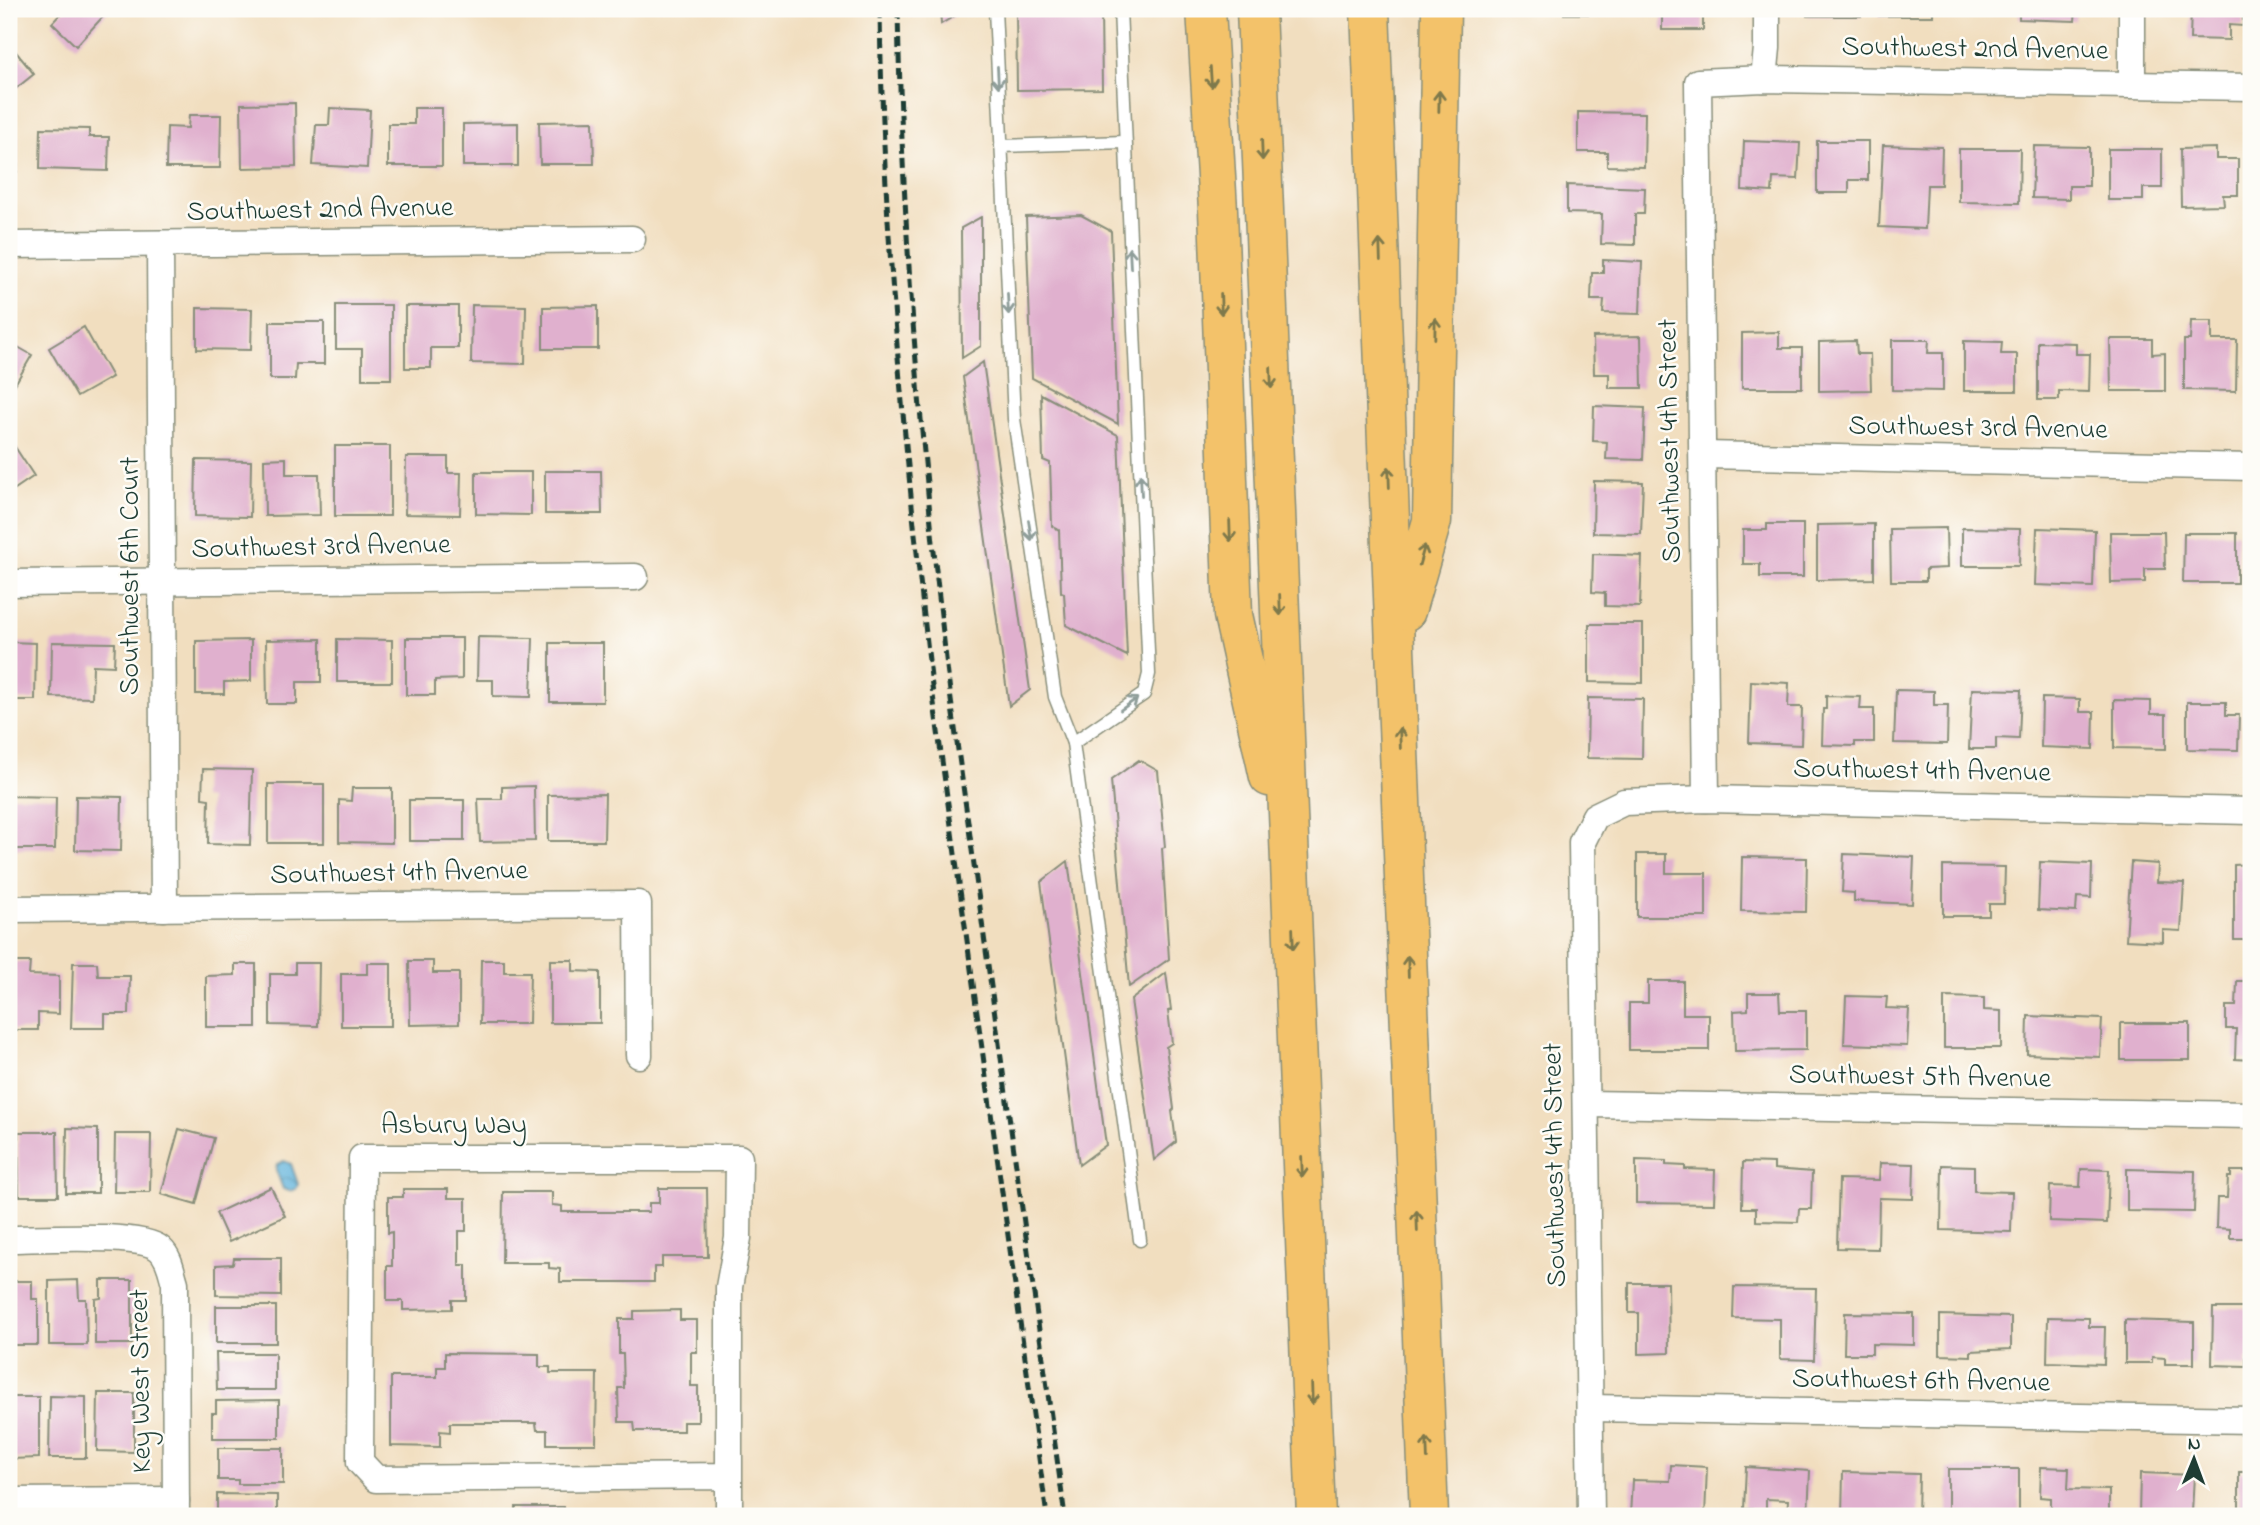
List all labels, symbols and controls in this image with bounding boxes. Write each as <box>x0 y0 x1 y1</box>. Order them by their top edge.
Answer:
street label: Southwest 2nd Avenue <box>1841 27 2109 73</box>
one-way arrow <box>992 65 1005 88</box>
one-way arrow <box>1204 65 1217 88</box>
one-way arrow <box>1432 90 1446 113</box>
one-way arrow <box>1255 139 1268 162</box>
street label: Southwest 2nd Avenue <box>186 188 454 234</box>
one-way arrow <box>1374 239 1387 262</box>
one-way arrow <box>1123 247 1136 270</box>
one-way arrow <box>1002 292 1015 315</box>
one-way arrow <box>1215 292 1228 315</box>
one-way arrow <box>1429 317 1442 340</box>
street label: Southwest 4th Street <box>1648 318 1694 564</box>
one-way arrow <box>1264 366 1277 389</box>
street label: Southwest 3rd Avenue <box>1848 406 2109 452</box>
street label: Southwest 6th Court <box>111 457 152 695</box>
one-way arrow <box>1383 466 1396 489</box>
one-way arrow <box>1134 474 1147 497</box>
one-way arrow <box>1024 518 1037 541</box>
one-way arrow <box>1223 520 1236 543</box>
street label: Southwest 3rd Avenue <box>191 525 452 571</box>
one-way arrow <box>1417 544 1430 566</box>
one-way arrow <box>1273 593 1286 616</box>
one-way arrow <box>1119 697 1139 711</box>
one-way arrow <box>1393 727 1406 750</box>
street label: Southwest 4th Avenue <box>1793 749 2052 795</box>
street label: Southwest 4th Avenue <box>270 851 529 897</box>
one-way arrow <box>1287 927 1300 950</box>
one-way arrow <box>1401 955 1414 978</box>
street label: Southwest 4th Street <box>1533 1042 1579 1288</box>
street label: Southwest 5th Avenue <box>1789 1055 2052 1101</box>
street label: Asbury Way <box>381 1106 527 1147</box>
one-way arrow <box>1296 1155 1309 1178</box>
one-way arrow <box>1411 1209 1424 1232</box>
street label: Key West Street <box>120 1289 164 1473</box>
street label: Southwest 6th Avenue <box>1791 1359 2051 1405</box>
one-way arrow <box>1305 1382 1318 1405</box>
north arrow <box>2158 1424 2228 1494</box>
text: N <box>2188 1431 2201 1458</box>
one-way arrow <box>1420 1437 1433 1460</box>

